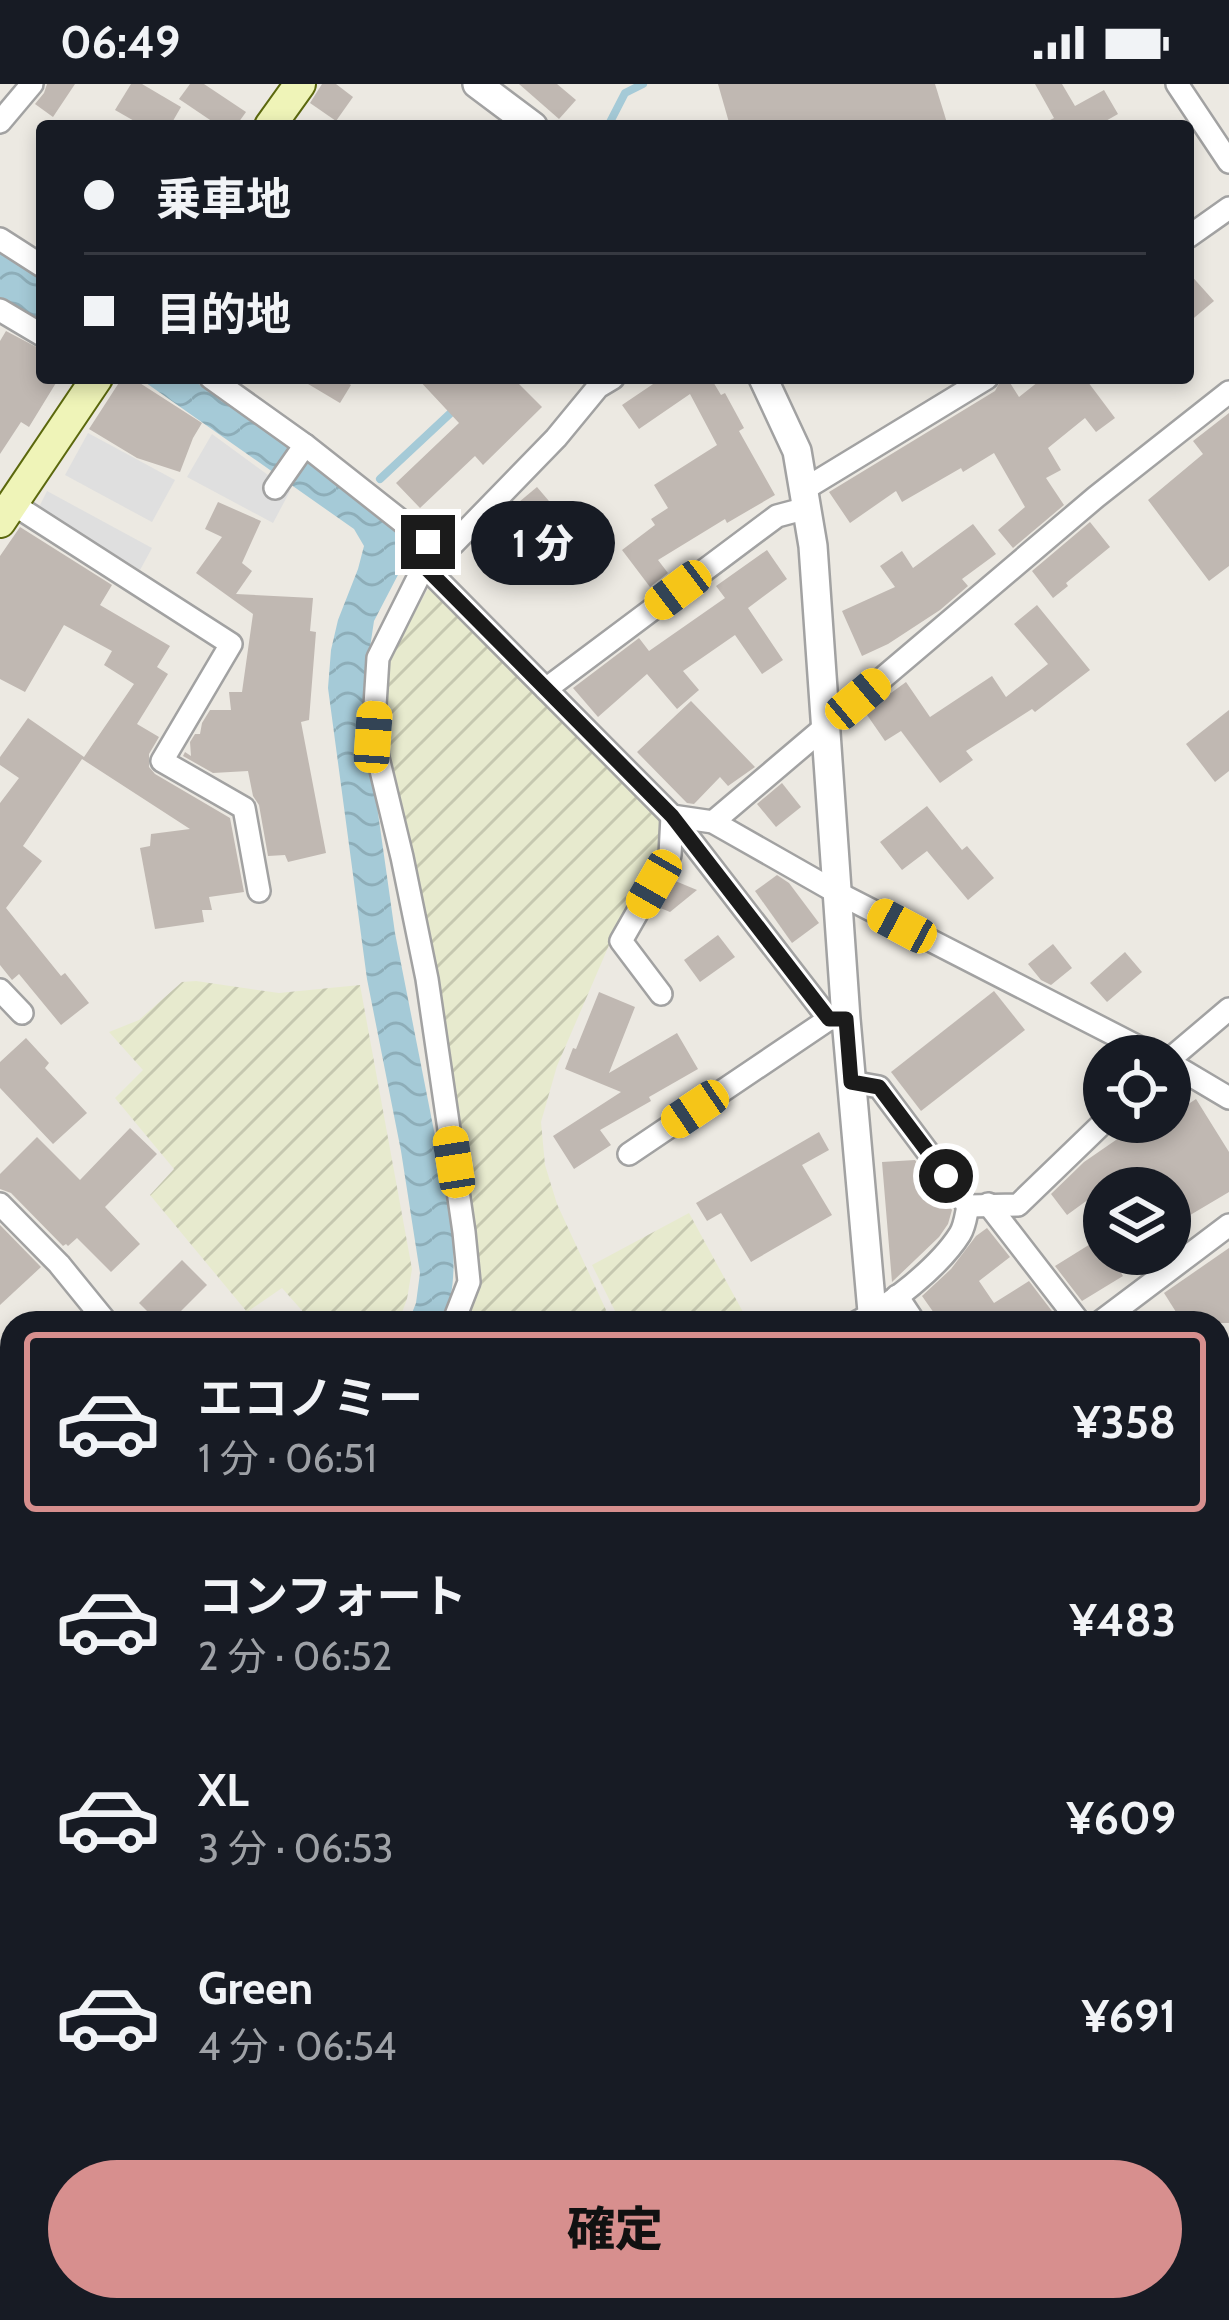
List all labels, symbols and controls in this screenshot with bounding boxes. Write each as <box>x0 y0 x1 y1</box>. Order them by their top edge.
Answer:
text: 06:49 <box>60 15 180 69</box>
text: 乗車地 <box>156 172 291 226</box>
text: 目的地 <box>156 287 291 341</box>
callout: 1 分 <box>470 500 614 584</box>
route end <box>401 515 455 569</box>
text: 1 分 <box>512 519 574 567</box>
car <box>638 554 718 626</box>
car <box>819 662 897 736</box>
car <box>353 700 393 774</box>
car <box>620 844 688 924</box>
car <box>862 893 942 959</box>
map controls <box>1083 1035 1191 1275</box>
button: locate <box>1083 1035 1191 1143</box>
car <box>655 1074 735 1144</box>
car <box>431 1124 477 1200</box>
route start <box>919 1149 973 1203</box>
button: layers <box>1083 1167 1191 1275</box>
icon: car <box>54 1368 162 1476</box>
text: エコノミー <box>198 1371 423 1425</box>
text: ¥358 <box>1073 1395 1176 1449</box>
text: 1 分 · 06:51 <box>198 1434 377 1482</box>
icon: car <box>54 1566 162 1674</box>
text: コンフォート <box>198 1569 467 1623</box>
text: ¥483 <box>1069 1593 1176 1647</box>
text: 2 分 · 06:52 <box>198 1632 392 1680</box>
text: XL <box>198 1763 249 1817</box>
icon: car <box>54 1764 162 1872</box>
text: ¥609 <box>1066 1791 1176 1845</box>
text: 3 分 · 06:53 <box>198 1824 393 1872</box>
text: Green <box>198 1961 313 2015</box>
icon: car <box>54 1962 162 2070</box>
text: ¥691 <box>1082 1989 1176 2043</box>
text: 4 分 · 06:54 <box>198 2022 396 2070</box>
button: 確定 <box>48 2160 1182 2298</box>

